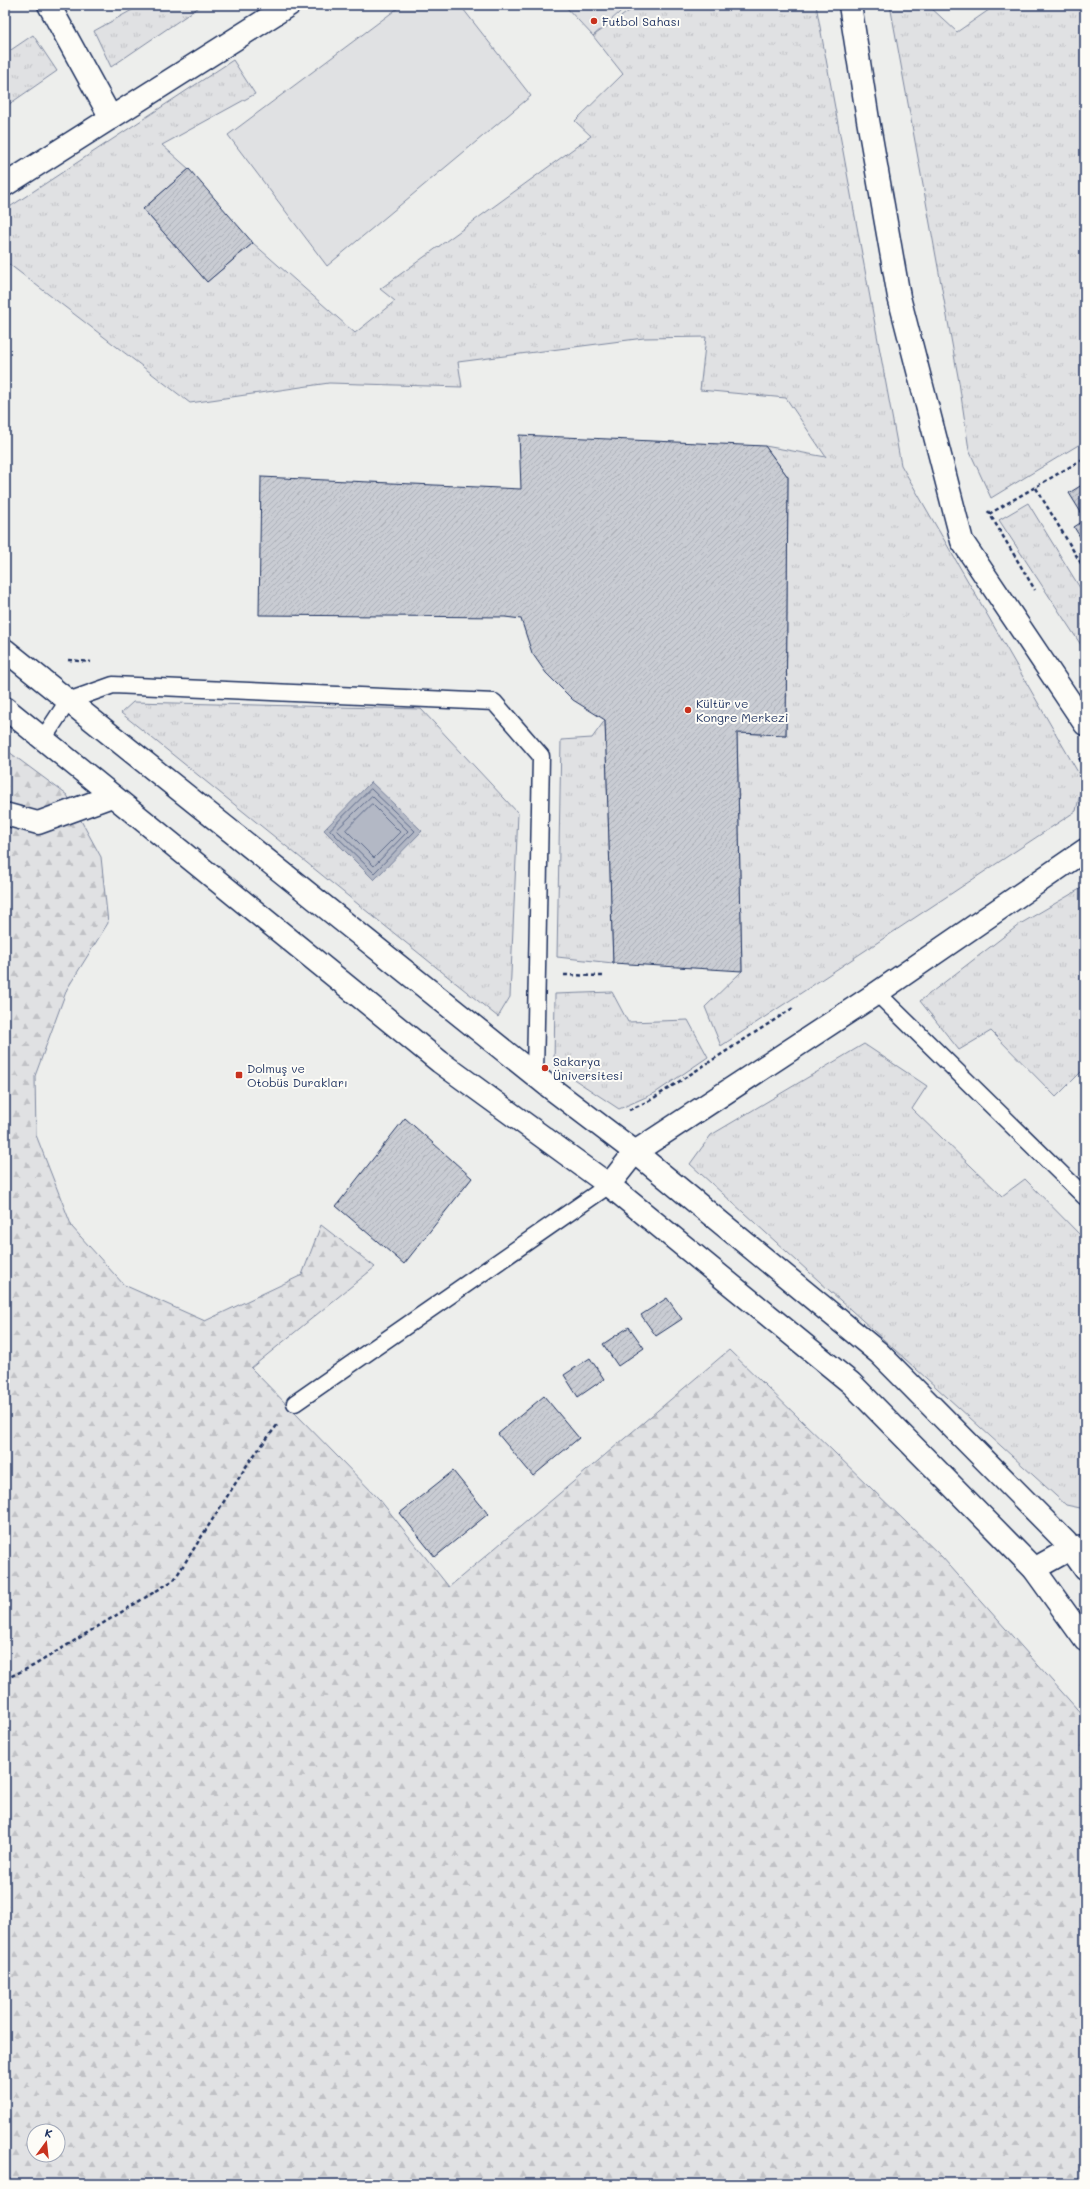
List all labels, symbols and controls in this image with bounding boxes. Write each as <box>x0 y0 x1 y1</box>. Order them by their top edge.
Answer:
place label: Futbol Sahası <box>602 13 680 29</box>
marker: Futbol Sahası <box>589 16 599 26</box>
place label: Kültür ve Kongre Merkezi <box>696 695 788 725</box>
marker: Kültür ve Kongre Merkezi <box>683 705 693 715</box>
place label: Sakarya Üniversitesi <box>553 1053 623 1083</box>
place label: Dolmuş ve Otobüs Durakları <box>247 1060 348 1090</box>
marker: Sakarya Üniversitesi <box>540 1063 550 1073</box>
marker: Dolmuş ve Otobüs Durakları <box>234 1070 244 1080</box>
north arrow <box>26 2123 66 2163</box>
text: K <box>43 2125 54 2141</box>

